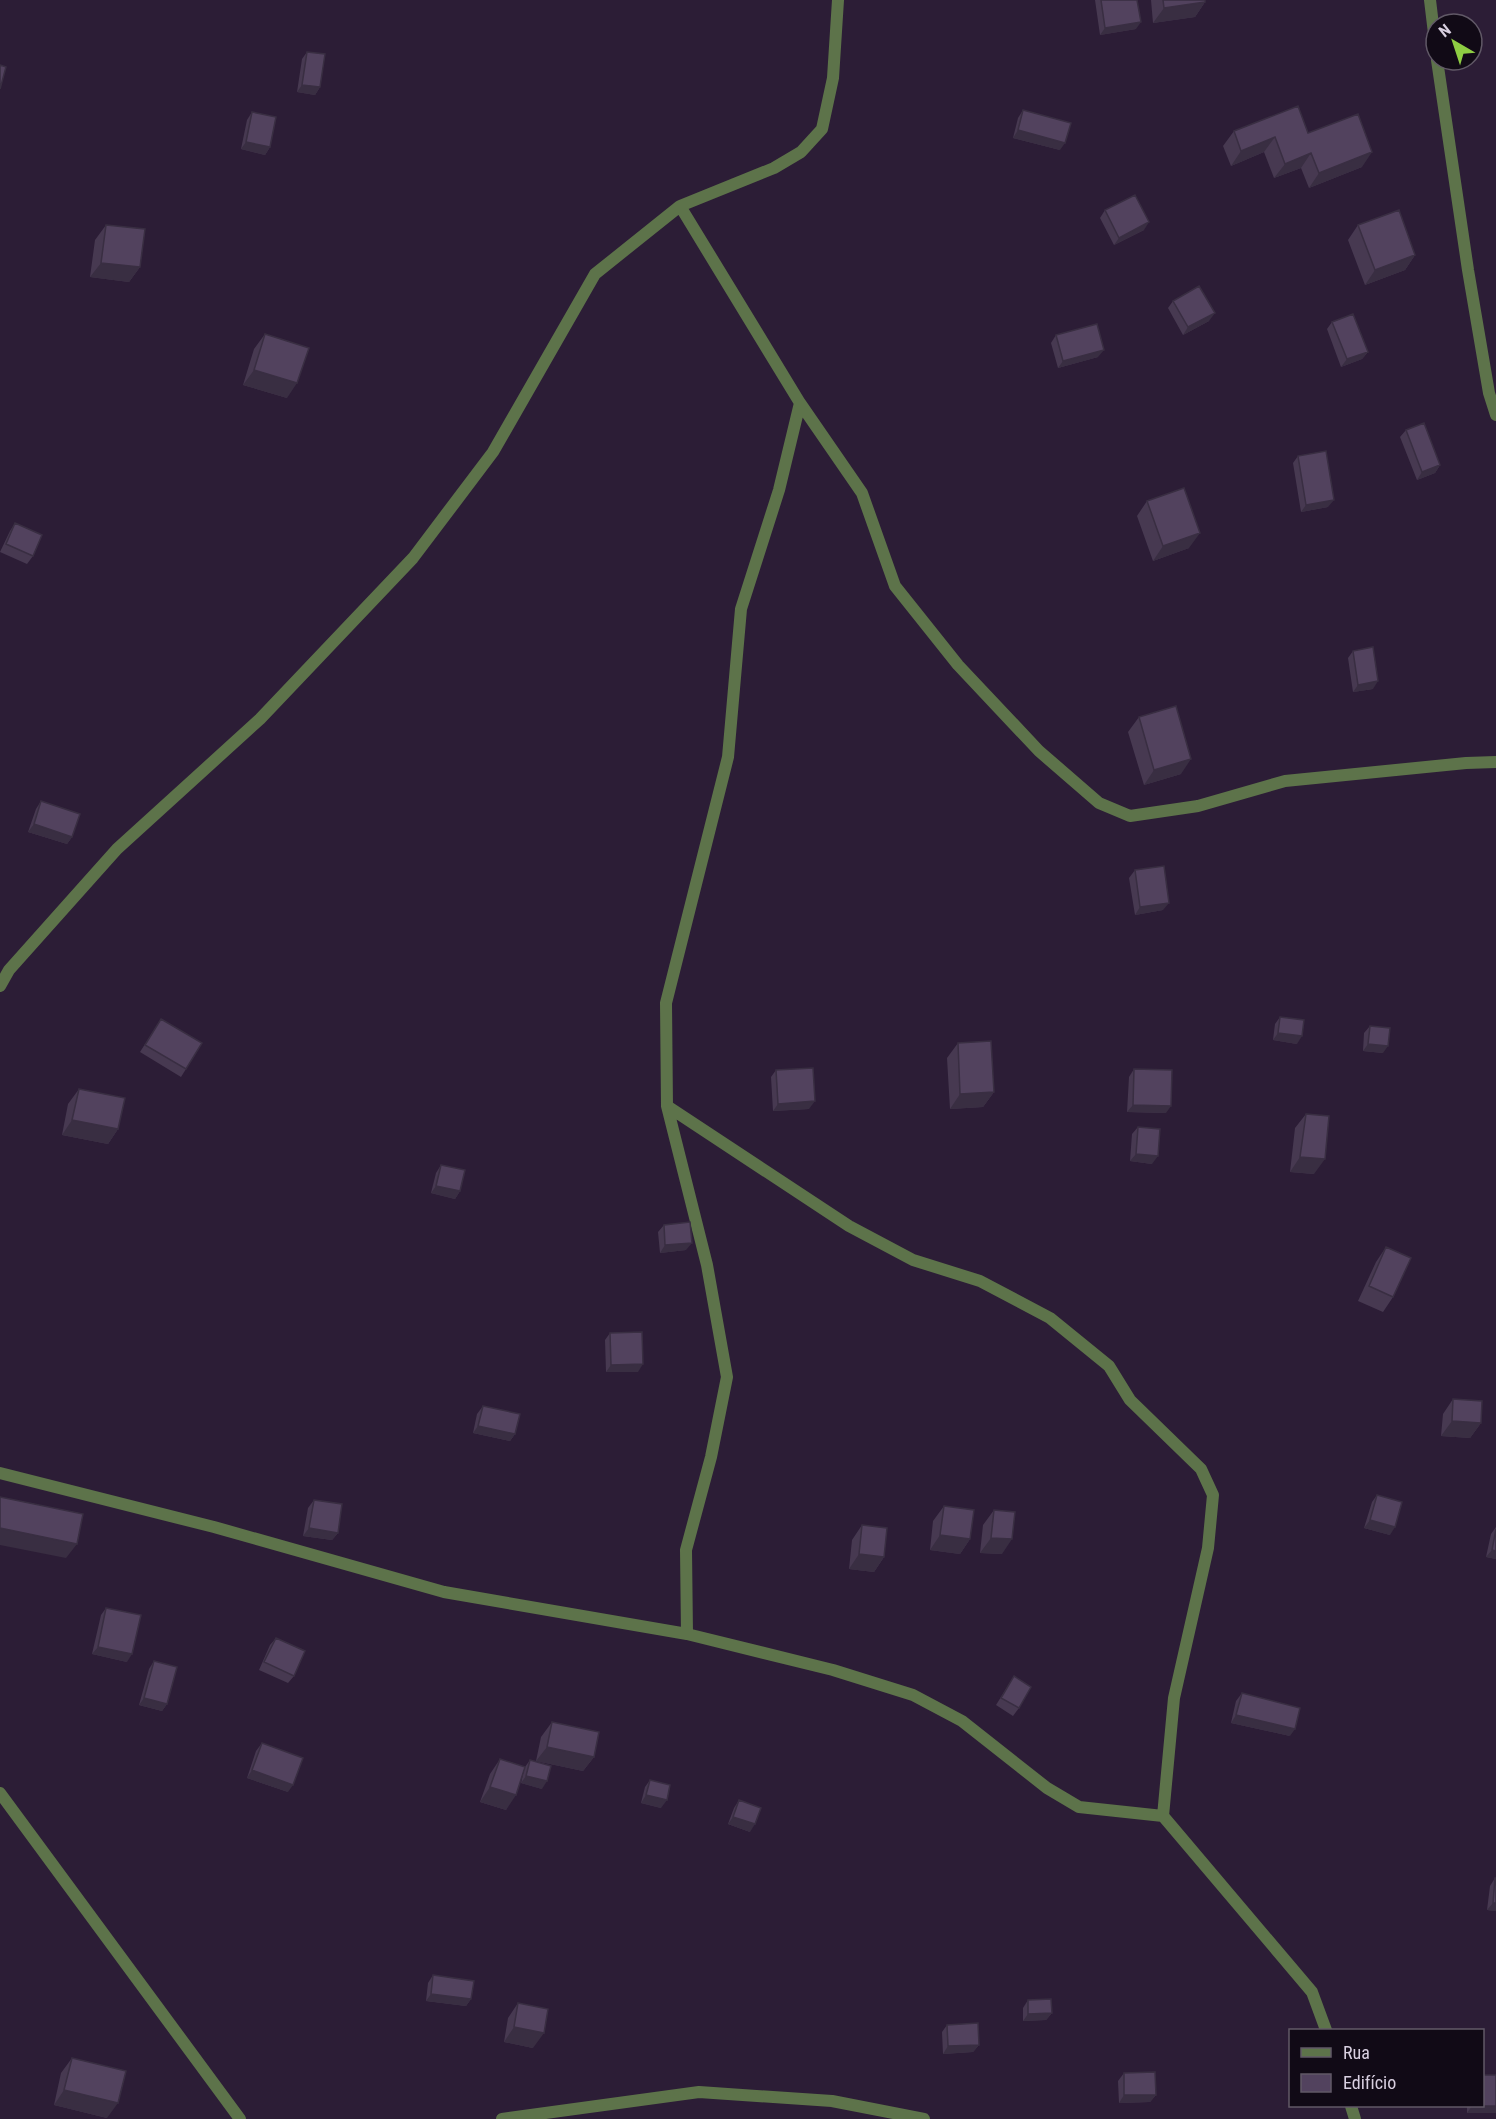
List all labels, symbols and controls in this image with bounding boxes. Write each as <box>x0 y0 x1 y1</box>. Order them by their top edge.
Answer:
north arrow <box>1424 12 1484 72</box>
text: N <box>1435 20 1455 41</box>
legend <box>1289 2029 1484 2107</box>
text: Rua <box>1343 2042 1370 2063</box>
text: Edifício <box>1343 2072 1396 2093</box>

